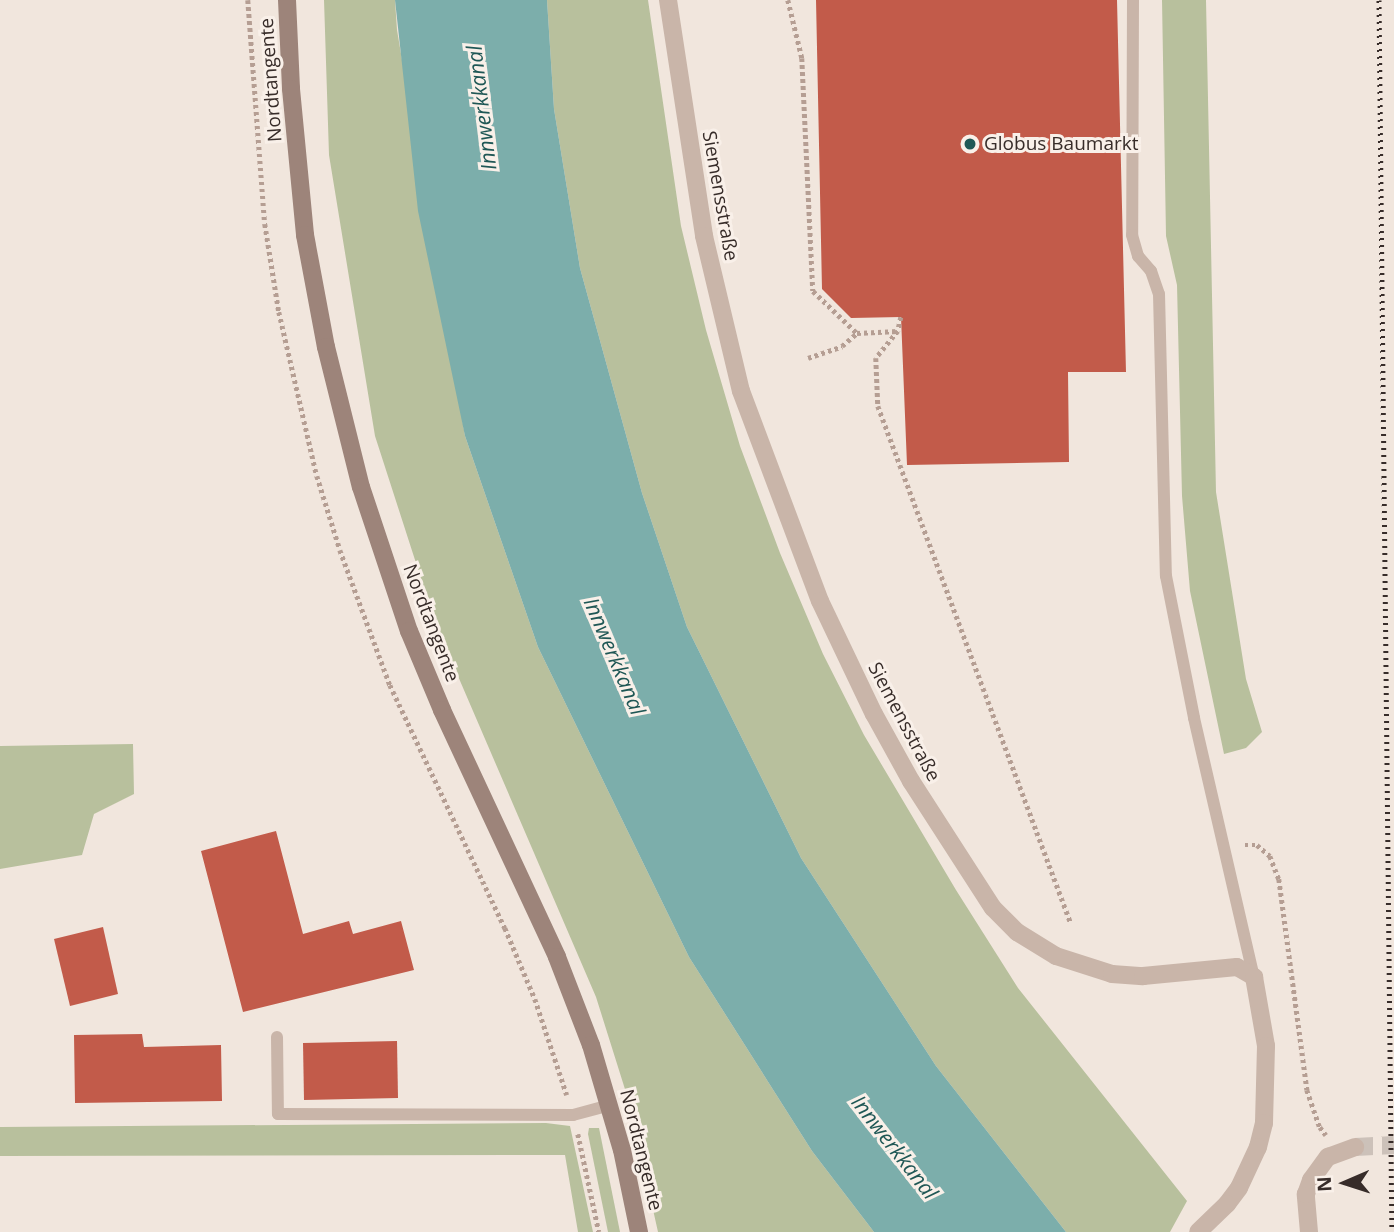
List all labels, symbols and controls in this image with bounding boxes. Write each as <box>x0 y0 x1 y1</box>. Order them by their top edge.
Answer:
street label: Nordtangente <box>255 17 287 143</box>
water label: Innwerkkanal <box>461 44 501 172</box>
street label: Siemensstraße <box>697 129 743 263</box>
place label: Globus Baumarkt <box>984 133 1138 155</box>
marker: Globus Baumarkt <box>962 136 978 152</box>
street label: Nordtangente <box>398 561 464 685</box>
water label: Innwerkkanal <box>579 593 651 719</box>
street label: Siemensstraße <box>863 659 945 785</box>
street label: Nordtangente <box>615 1087 667 1213</box>
water label: Innwerkkanal <box>846 1090 944 1204</box>
north arrow <box>1310 1148 1380 1218</box>
text: N <box>1311 1176 1337 1193</box>

